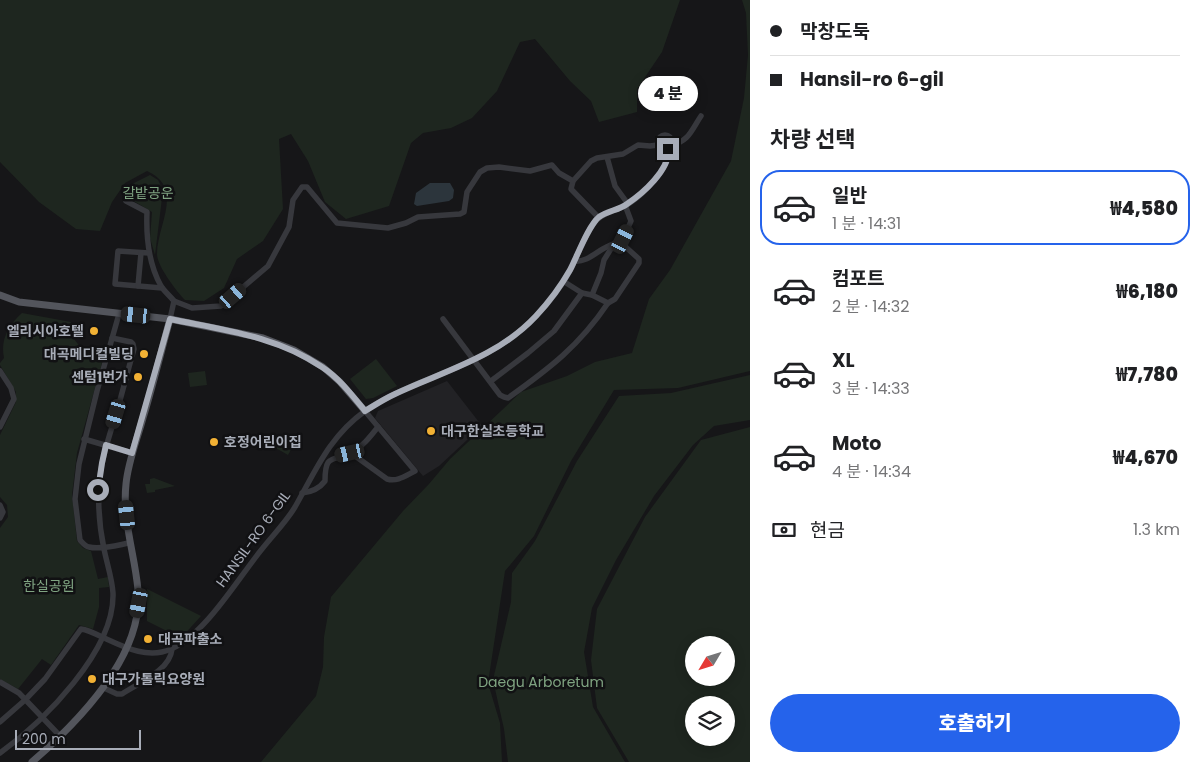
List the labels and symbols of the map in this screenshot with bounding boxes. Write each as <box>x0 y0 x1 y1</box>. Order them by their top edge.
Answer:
callout: 4 분 <box>638 76 698 112</box>
route end <box>657 138 679 160</box>
park label: 갈밭공운 <box>122 183 174 203</box>
car <box>609 222 636 256</box>
car <box>216 280 249 312</box>
car <box>120 306 151 324</box>
place label: 엘리시아호텔 <box>7 321 84 341</box>
marker: 엘리시아호텔 <box>88 325 100 337</box>
place label: 대곡메디컬빌딩 <box>44 344 134 364</box>
marker: 대곡메디컬빌딩 <box>138 348 150 360</box>
place label: 센텀1번가 <box>71 367 128 387</box>
marker: 센텀1번가 <box>132 371 144 383</box>
car <box>104 397 127 431</box>
place label: 대구한실초등학교 <box>441 421 544 441</box>
marker: 대구한실초등학교 <box>425 425 437 437</box>
place label: 호정어린이집 <box>224 432 301 452</box>
marker: 호정어린이집 <box>208 436 220 448</box>
car <box>333 442 366 464</box>
route start <box>87 479 109 501</box>
street label: HANSIL-RO 6-GIL <box>211 487 295 591</box>
car <box>117 499 136 531</box>
park label: 한실공원 <box>23 576 75 596</box>
car <box>128 587 149 619</box>
place label: 대곡파출소 <box>158 629 223 649</box>
marker: 대곡파출소 <box>142 633 154 645</box>
north arrow <box>685 636 735 686</box>
place label: 대구가톨릭요양원 <box>102 669 205 689</box>
park label: Daegu Arboretum <box>478 672 604 692</box>
marker: 대구가톨릭요양원 <box>86 673 98 685</box>
scale bar <box>15 727 141 750</box>

